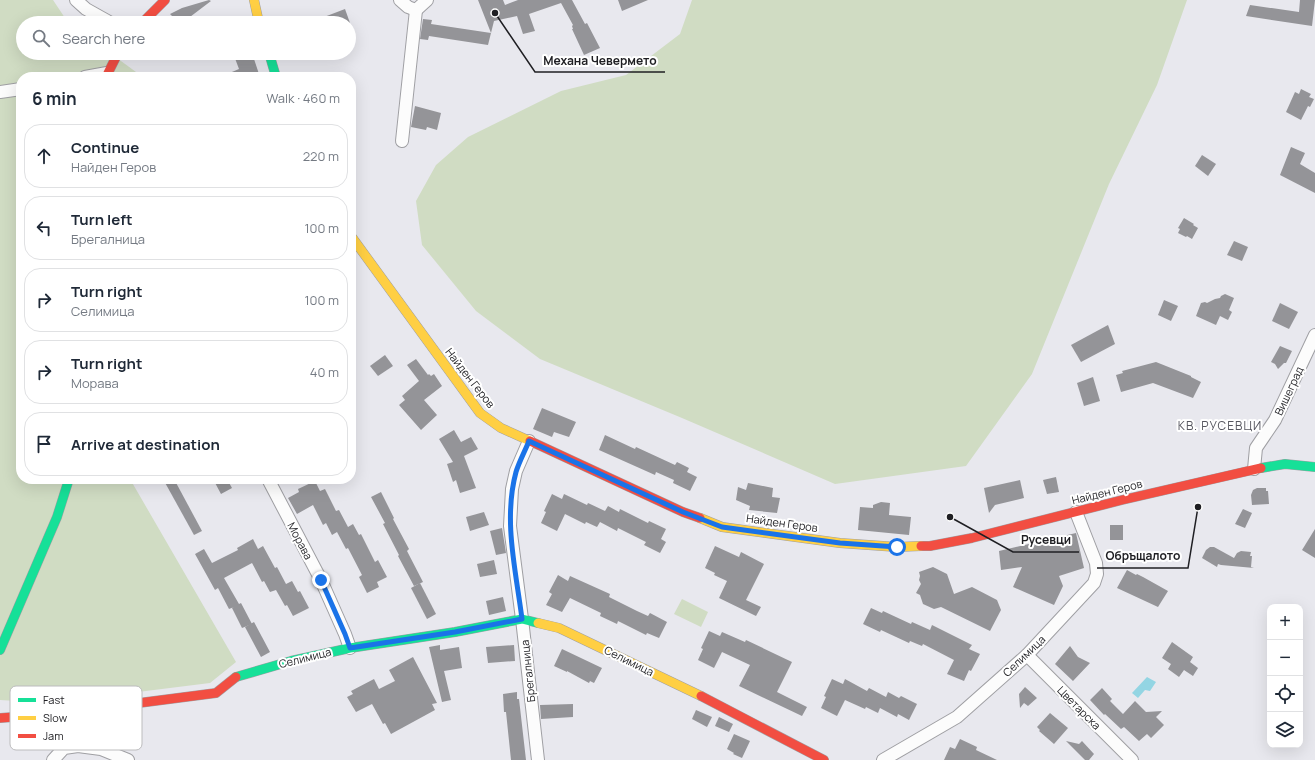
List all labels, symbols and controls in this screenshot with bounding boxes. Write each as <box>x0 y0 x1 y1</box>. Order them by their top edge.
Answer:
search box <box>16 16 356 60</box>
icon: search <box>30 27 52 49</box>
text: Search here <box>62 28 145 49</box>
callout: Механа Чевермето <box>535 48 665 72</box>
text: Механа Чевермето <box>543 52 657 69</box>
text: 6 min <box>32 87 77 110</box>
text: Walk · 460 m <box>266 89 340 107</box>
text: Continue <box>71 137 139 158</box>
icon: ahead <box>33 145 55 167</box>
text: 220 m <box>303 147 339 165</box>
text: Найден Геров <box>71 158 156 176</box>
text: Turn left <box>71 209 133 230</box>
icon: left <box>33 217 55 239</box>
text: 100 m <box>304 219 339 237</box>
text: Брегалница <box>71 230 145 248</box>
text: Turn right <box>71 281 142 302</box>
icon: right <box>33 289 55 311</box>
text: 100 m <box>304 291 339 309</box>
text: Селимица <box>71 302 134 320</box>
street label: Найден Геров <box>442 345 499 411</box>
text: Turn right <box>71 353 142 374</box>
icon: right <box>33 361 55 383</box>
text: 40 m <box>310 363 339 381</box>
street label: Вишеград <box>1271 364 1307 418</box>
text: Морава <box>71 374 119 392</box>
district label: КВ. РУСЕВЦИ <box>1178 417 1262 434</box>
icon: arrive <box>33 433 55 455</box>
text: Arrive at destination <box>71 434 220 455</box>
street label: Найден Геров <box>1070 476 1144 508</box>
street label: Найден Геров <box>745 510 819 535</box>
street label: Морава <box>284 519 317 562</box>
callout: Русевци <box>1013 528 1079 552</box>
text: Русевци <box>1021 531 1071 548</box>
route start <box>888 538 906 556</box>
callout: Обръщалото <box>1097 544 1188 568</box>
text: Обръщалото <box>1105 547 1181 564</box>
route end <box>312 571 330 589</box>
map controls <box>1267 604 1303 748</box>
button: + <box>1267 604 1303 640</box>
street label: Селимица <box>999 632 1048 680</box>
street label: Брегалница <box>517 639 538 703</box>
button: − <box>1267 640 1303 676</box>
street label: Селимица <box>602 642 657 679</box>
street label: Селимица <box>277 644 333 671</box>
button: locate <box>1267 676 1303 712</box>
street label: Цветарска <box>1054 683 1104 733</box>
legend <box>10 686 142 750</box>
text: Fast <box>43 692 65 707</box>
text: Slow <box>43 710 68 725</box>
button: layers <box>1267 712 1303 748</box>
text: Jam <box>43 728 64 743</box>

